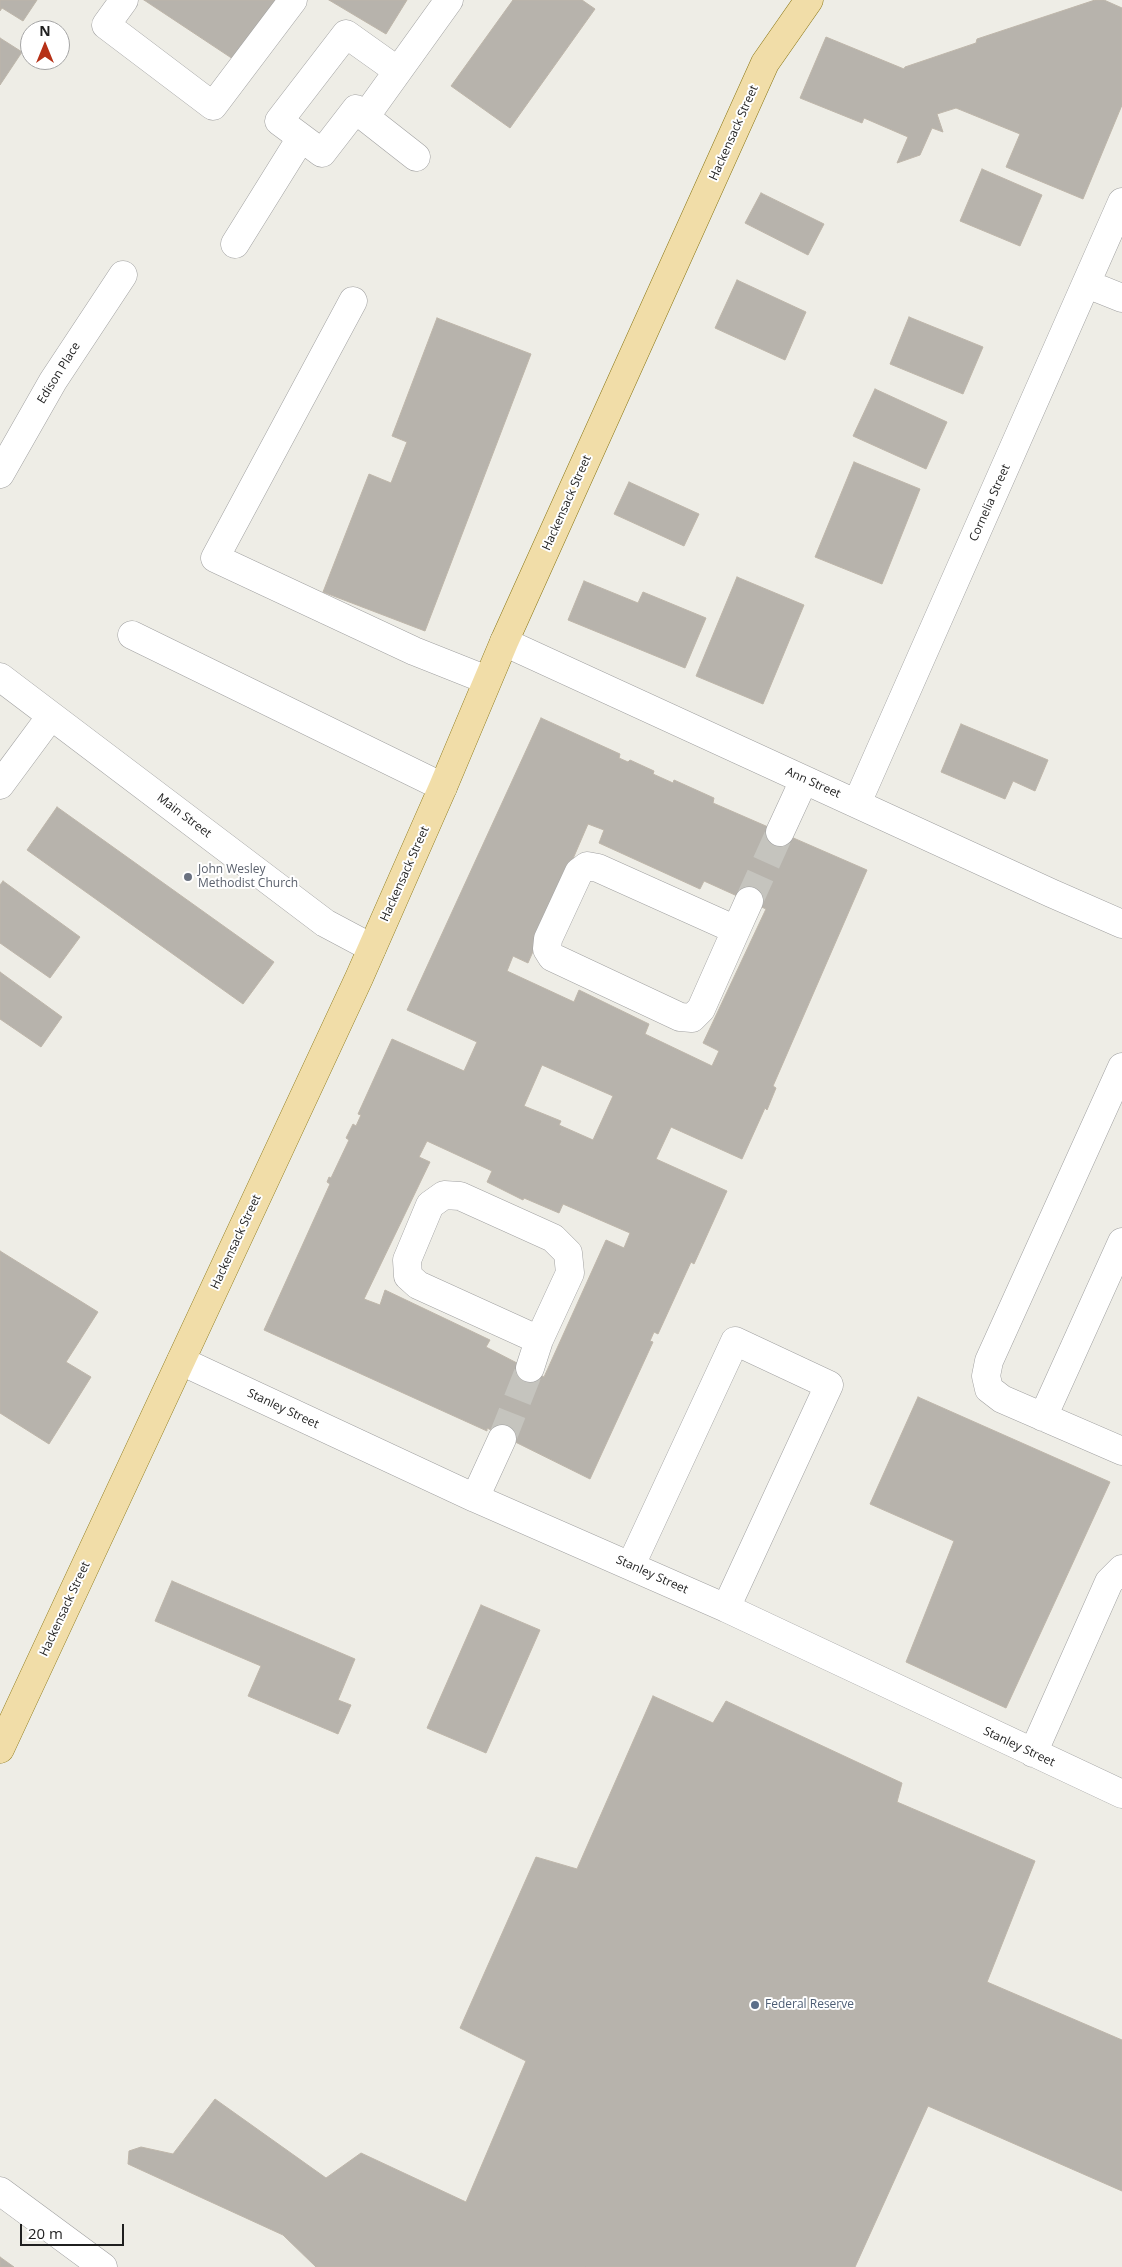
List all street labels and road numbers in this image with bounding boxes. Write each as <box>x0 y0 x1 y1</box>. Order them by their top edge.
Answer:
street label: Hackensack Street <box>707 83 761 183</box>
street label: Edison Place <box>34 340 84 406</box>
street label: Hackensack Street <box>540 453 594 553</box>
street label: Cornelia Street <box>967 462 1013 544</box>
street label: Ann Street <box>783 764 843 802</box>
street label: Main Street <box>154 791 214 841</box>
street label: Hackensack Street <box>378 824 432 924</box>
street label: Hackensack Street <box>208 1192 264 1292</box>
street label: Stanley Street <box>245 1386 321 1432</box>
street label: Stanley Street <box>614 1553 690 1597</box>
street label: Hackensack Street <box>37 1559 93 1659</box>
street label: Stanley Street <box>981 1724 1057 1770</box>

